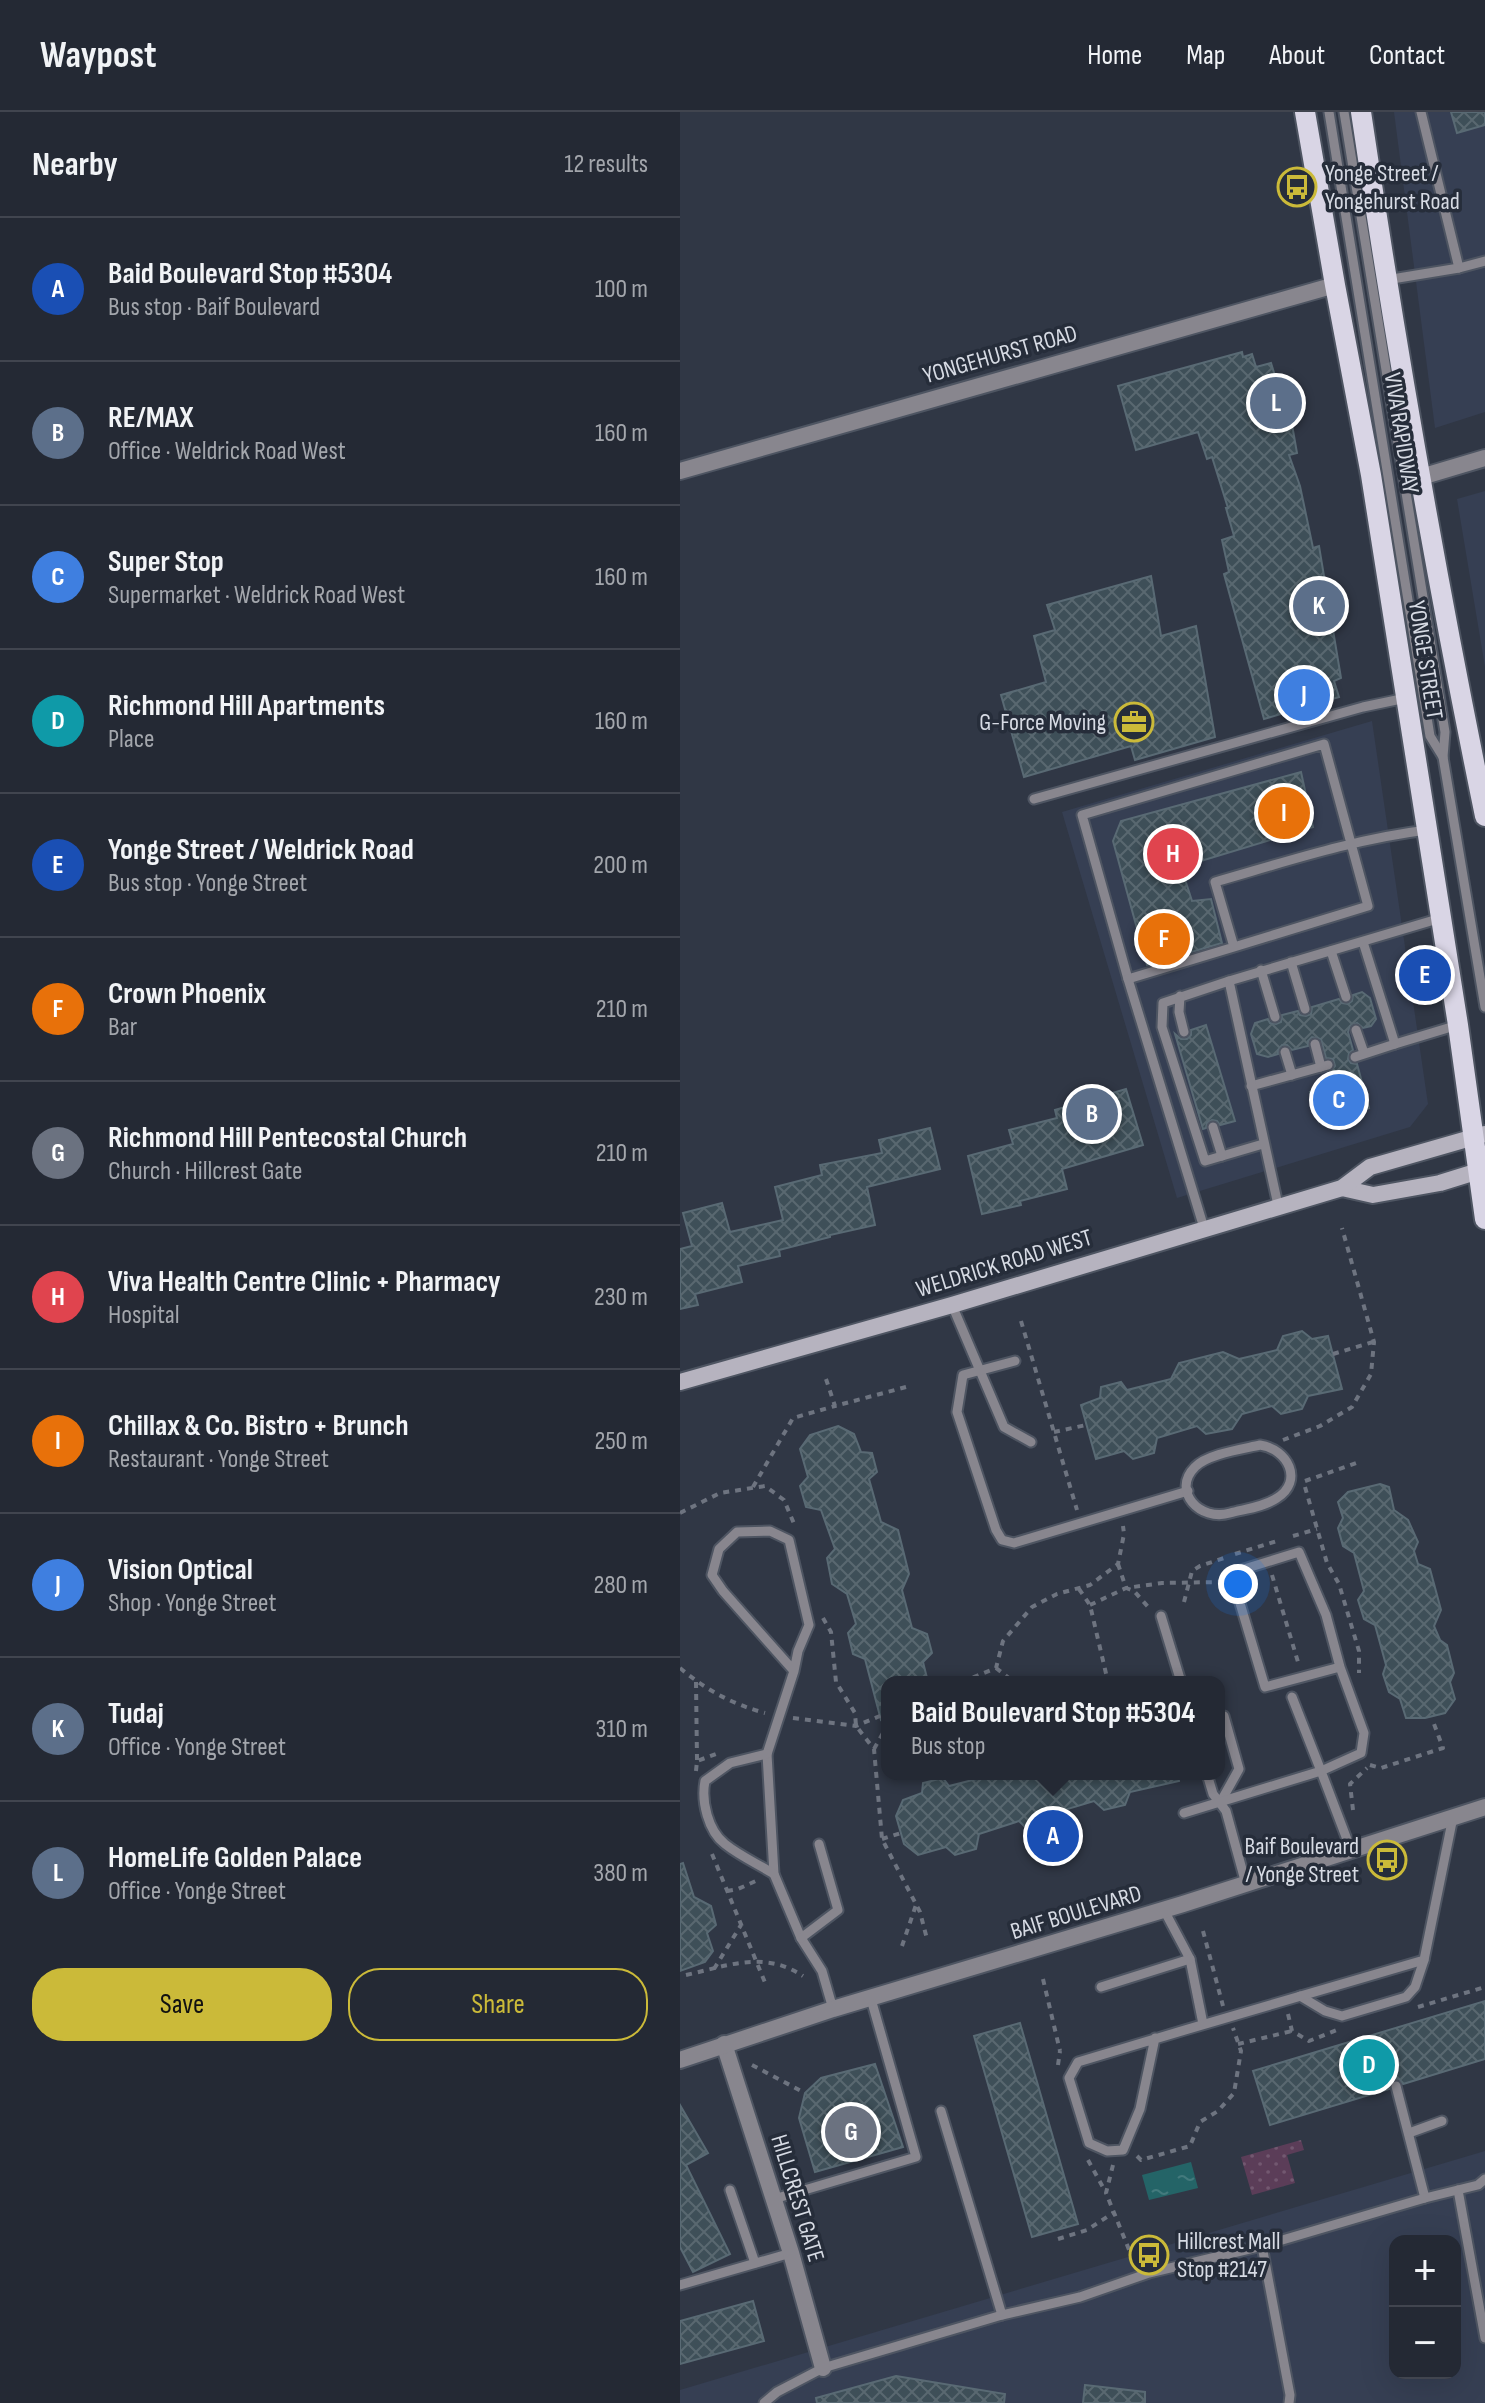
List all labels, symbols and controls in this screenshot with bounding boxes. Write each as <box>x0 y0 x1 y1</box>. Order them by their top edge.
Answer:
text: Waypost <box>40 33 157 78</box>
text: Home <box>1087 39 1142 72</box>
text: Map <box>1186 39 1225 72</box>
text: About <box>1269 39 1325 72</box>
text: Contact <box>1369 39 1445 72</box>
text: Nearby <box>32 144 118 185</box>
text: 12 results <box>564 149 648 180</box>
place label: Yonge Street / Yongehurst Road <box>1325 159 1460 216</box>
bus stop icon: Yonge Street / Yongehurst Road <box>1276 166 1318 208</box>
text: Baid Boulevard Stop #5304 <box>108 256 392 292</box>
text: A <box>52 274 64 305</box>
text: 100 m <box>595 274 648 305</box>
text: Bus stop · Baif Boulevard <box>108 292 320 323</box>
street label: YONGEHURST ROAD <box>920 319 1081 390</box>
street label: VIVA RAPIDWAY <box>1378 371 1425 496</box>
pin: L <box>1250 373 1302 433</box>
text: RE/MAX <box>108 400 193 436</box>
text: B <box>52 418 64 449</box>
text: 160 m <box>595 418 648 449</box>
text: Office · Weldrick Road West <box>108 436 346 467</box>
text: Super Stop <box>108 544 224 580</box>
text: C <box>51 562 65 593</box>
text: 160 m <box>595 562 648 593</box>
pin: K <box>1293 576 1345 636</box>
text: Supermarket · Weldrick Road West <box>108 580 405 611</box>
street label: YONGE STREET <box>1402 599 1449 722</box>
pin: J <box>1278 665 1330 725</box>
text: Richmond Hill Apartments <box>108 688 385 724</box>
office icon: G-Force Moving <box>1113 701 1155 743</box>
text: D <box>51 706 65 737</box>
text: 160 m <box>595 706 648 737</box>
place label: G-Force Moving <box>979 708 1106 737</box>
text: Place <box>108 724 155 755</box>
pin: I <box>1258 783 1310 843</box>
pin: H <box>1147 824 1199 884</box>
text: Yonge Street / Weldrick Road <box>108 832 414 868</box>
text: E <box>52 850 64 881</box>
text: 200 m <box>593 850 648 881</box>
text: Bus stop · Yonge Street <box>108 868 307 899</box>
pin: F <box>1138 909 1190 969</box>
pin: E <box>1399 945 1451 1005</box>
text: Crown Phoenix <box>108 976 266 1012</box>
text: F <box>53 994 63 1025</box>
text: 210 m <box>596 994 648 1025</box>
text: Bar <box>108 1012 137 1043</box>
pin: C <box>1313 1070 1365 1130</box>
pin: B <box>1066 1084 1118 1144</box>
text: Richmond Hill Pentecostal Church <box>108 1120 467 1156</box>
text: G <box>51 1138 65 1169</box>
text: 210 m <box>596 1138 648 1169</box>
text: Church · Hillcrest Gate <box>108 1156 302 1187</box>
street label: WELDRICK ROAD WEST <box>913 1223 1096 1304</box>
text: Viva Health Centre Clinic + Pharmacy <box>108 1264 501 1300</box>
text: H <box>51 1282 65 1313</box>
text: 230 m <box>594 1282 648 1313</box>
text: Hospital <box>108 1300 180 1331</box>
text: Chillax & Co. Bistro + Brunch <box>108 1408 409 1444</box>
text: I <box>55 1426 61 1457</box>
text: 250 m <box>594 1426 648 1457</box>
text: Restaurant · Yonge Street <box>108 1444 329 1475</box>
text: Vision Optical <box>108 1552 253 1588</box>
your location <box>1218 1564 1258 1604</box>
text: J <box>55 1570 61 1601</box>
text: 280 m <box>593 1570 648 1601</box>
text: Shop · Yonge Street <box>108 1588 276 1619</box>
popup <box>881 1676 1225 1780</box>
text: Baid Boulevard Stop #5304 <box>911 1695 1195 1731</box>
text: Tudaj <box>108 1696 164 1732</box>
text: K <box>52 1714 64 1745</box>
text: 310 m <box>596 1714 648 1745</box>
text: Bus stop <box>911 1731 985 1762</box>
text: Office · Yonge Street <box>108 1732 286 1763</box>
pin: A <box>1027 1806 1079 1866</box>
place label: Baif Boulevard / Yonge Street <box>1244 1832 1359 1889</box>
bus stop icon: Baif Boulevard / Yonge Street <box>1366 1839 1408 1881</box>
text: HomeLife Golden Palace <box>108 1840 362 1876</box>
text: L <box>53 1858 63 1889</box>
text: 380 m <box>593 1858 648 1889</box>
text: Office · Yonge Street <box>108 1876 286 1907</box>
street label: BAIF BOULEVARD <box>1007 1879 1145 1946</box>
button: Save <box>32 1968 332 2041</box>
button: Share <box>348 1968 648 2041</box>
pin: D <box>1343 2035 1395 2095</box>
pin: G <box>825 2102 877 2162</box>
street label: HILLCREST GATE <box>764 2131 831 2265</box>
place label: Hillcrest Mall Stop #2147 <box>1177 2227 1280 2284</box>
bus stop icon: Hillcrest Mall Stop #2147 <box>1128 2234 1170 2276</box>
map controls <box>1389 2235 1461 2379</box>
button: + <box>1389 2235 1461 2307</box>
button: − <box>1389 2307 1461 2379</box>

